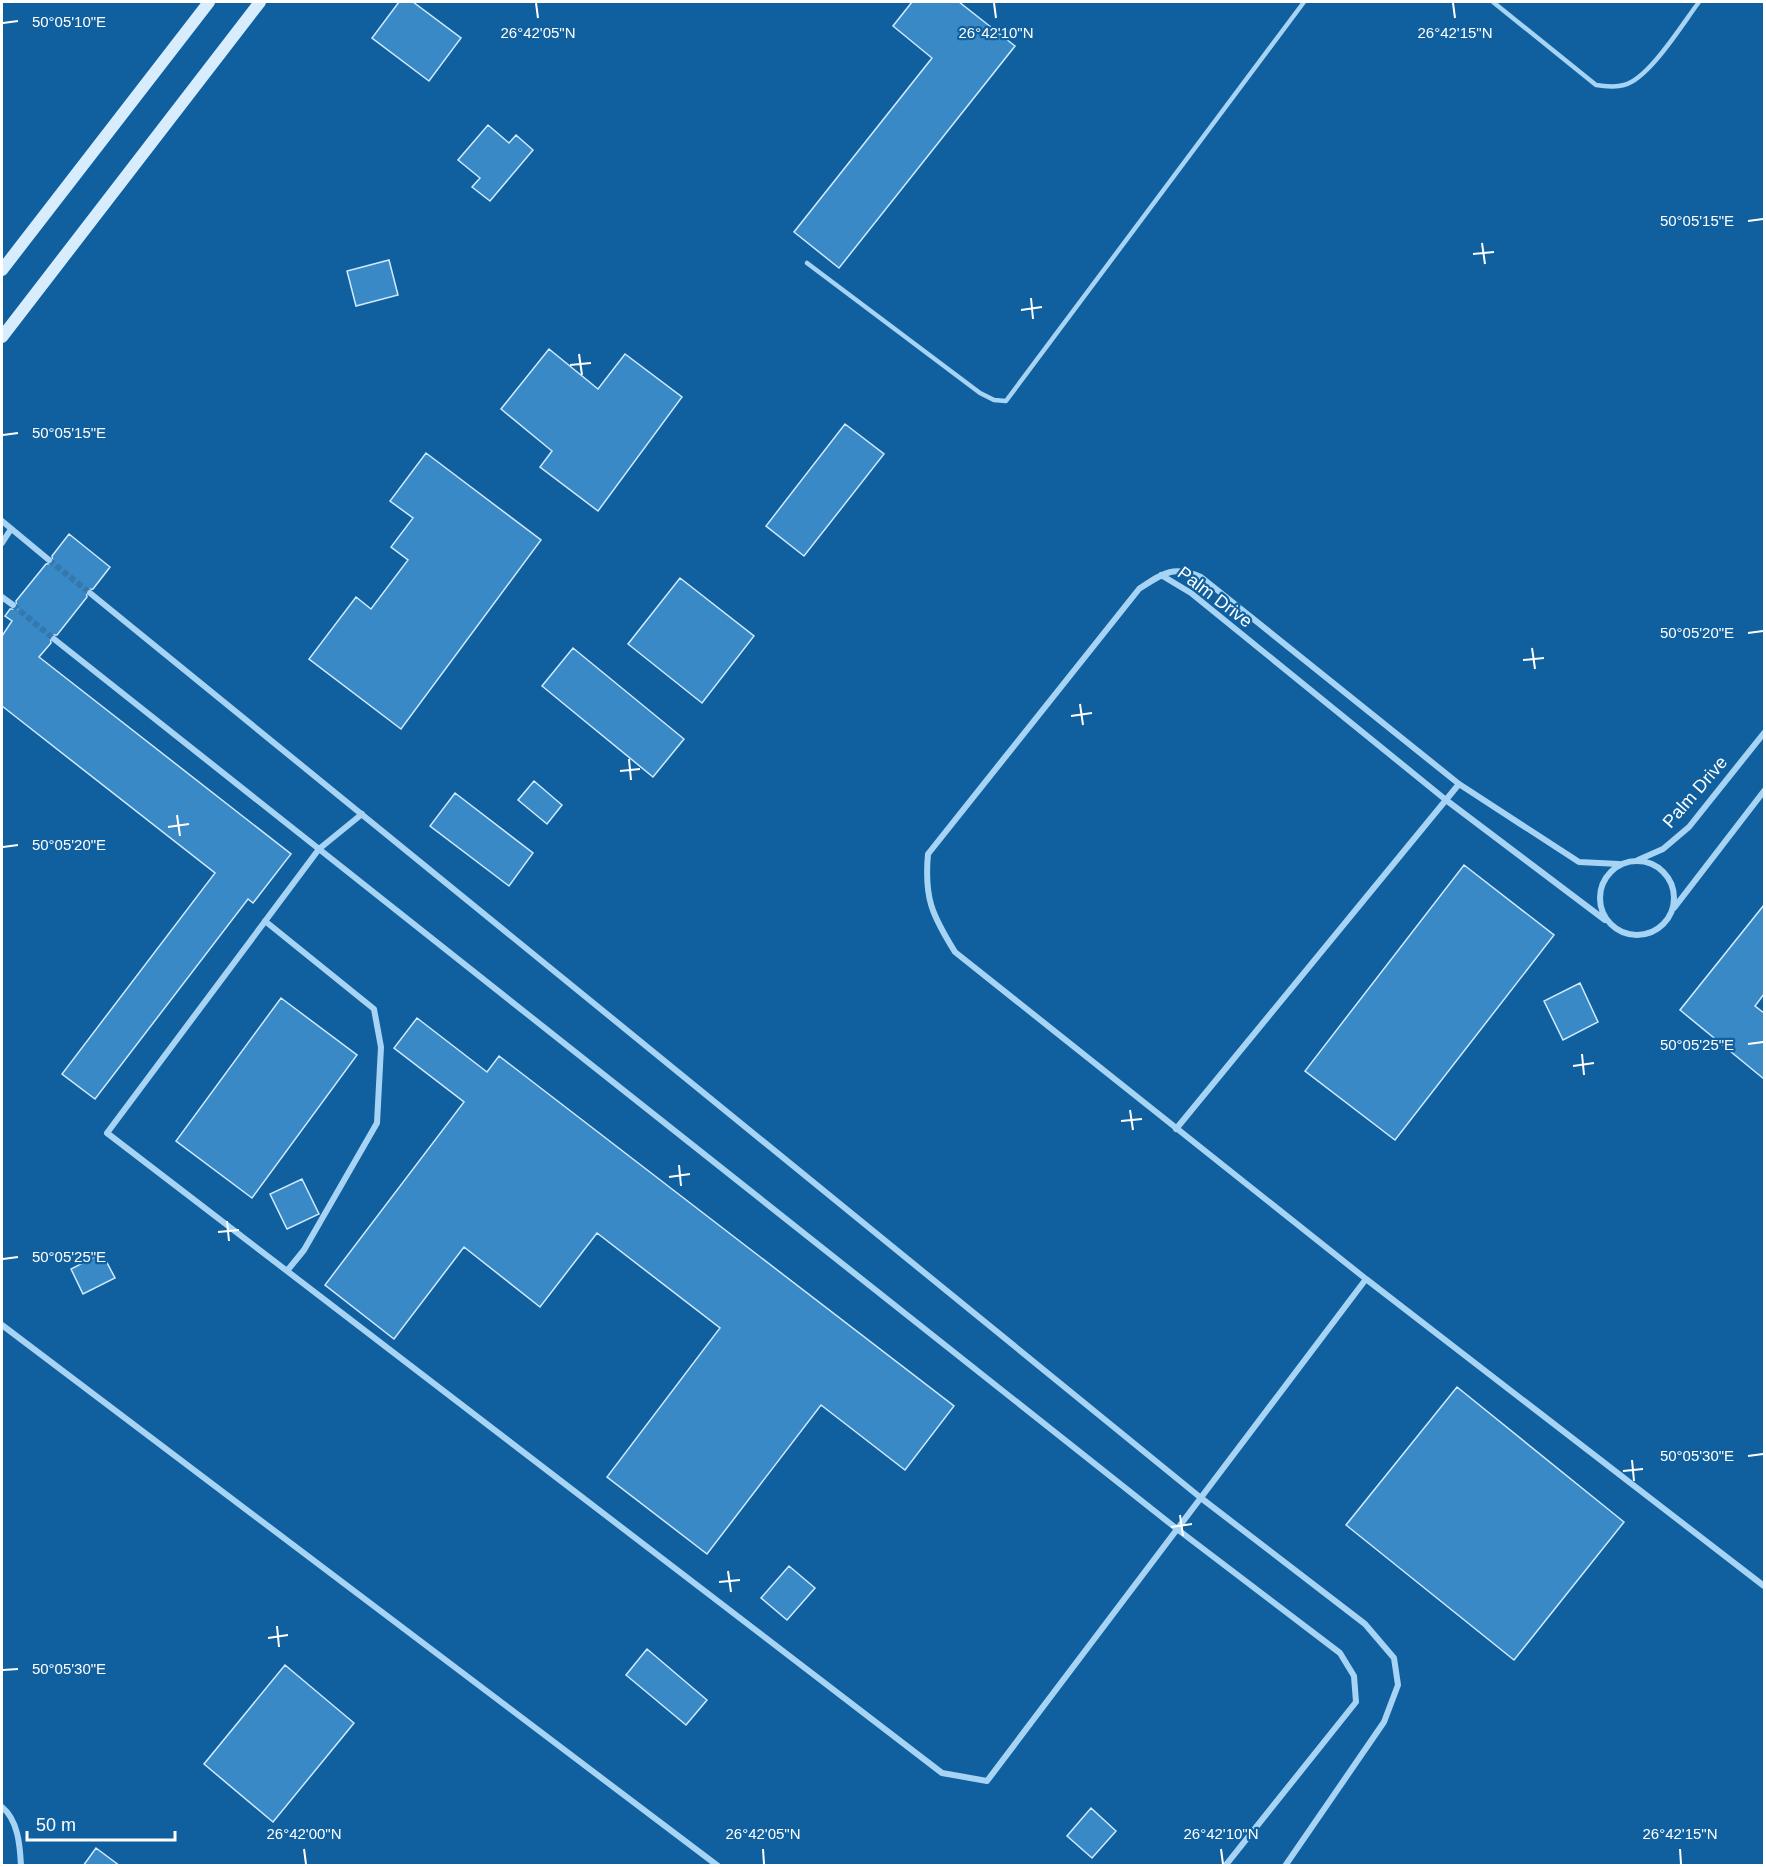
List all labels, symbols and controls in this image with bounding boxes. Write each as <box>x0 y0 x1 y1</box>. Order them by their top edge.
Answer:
text: 50°05'10"E <box>32 13 106 30</box>
text: 26°42'05"N <box>500 24 576 41</box>
text: 26°42'10"N <box>958 24 1034 41</box>
text: 26°42'15"N <box>1417 24 1493 41</box>
text: 50°05'15"E <box>1660 212 1734 229</box>
text: 50°05'15"E <box>32 424 106 441</box>
street label: Palm Drive <box>1174 563 1256 631</box>
text: 50°05'20"E <box>1660 624 1734 641</box>
street label: Palm Drive <box>1659 752 1731 832</box>
text: 50°05'20"E <box>32 836 106 853</box>
text: 50°05'25"E <box>1660 1036 1734 1053</box>
text: 50°05'25"E <box>32 1248 106 1265</box>
text: 50°05'30"E <box>1660 1447 1734 1464</box>
text: 50°05'30"E <box>32 1660 106 1677</box>
scale bar <box>27 1804 176 1842</box>
text: 50 m <box>36 1815 76 1835</box>
text: 26°42'00"N <box>266 1825 342 1842</box>
text: 26°42'05"N <box>725 1825 801 1842</box>
text: 26°42'10"N <box>1183 1825 1259 1842</box>
text: 26°42'15"N <box>1642 1825 1718 1842</box>

